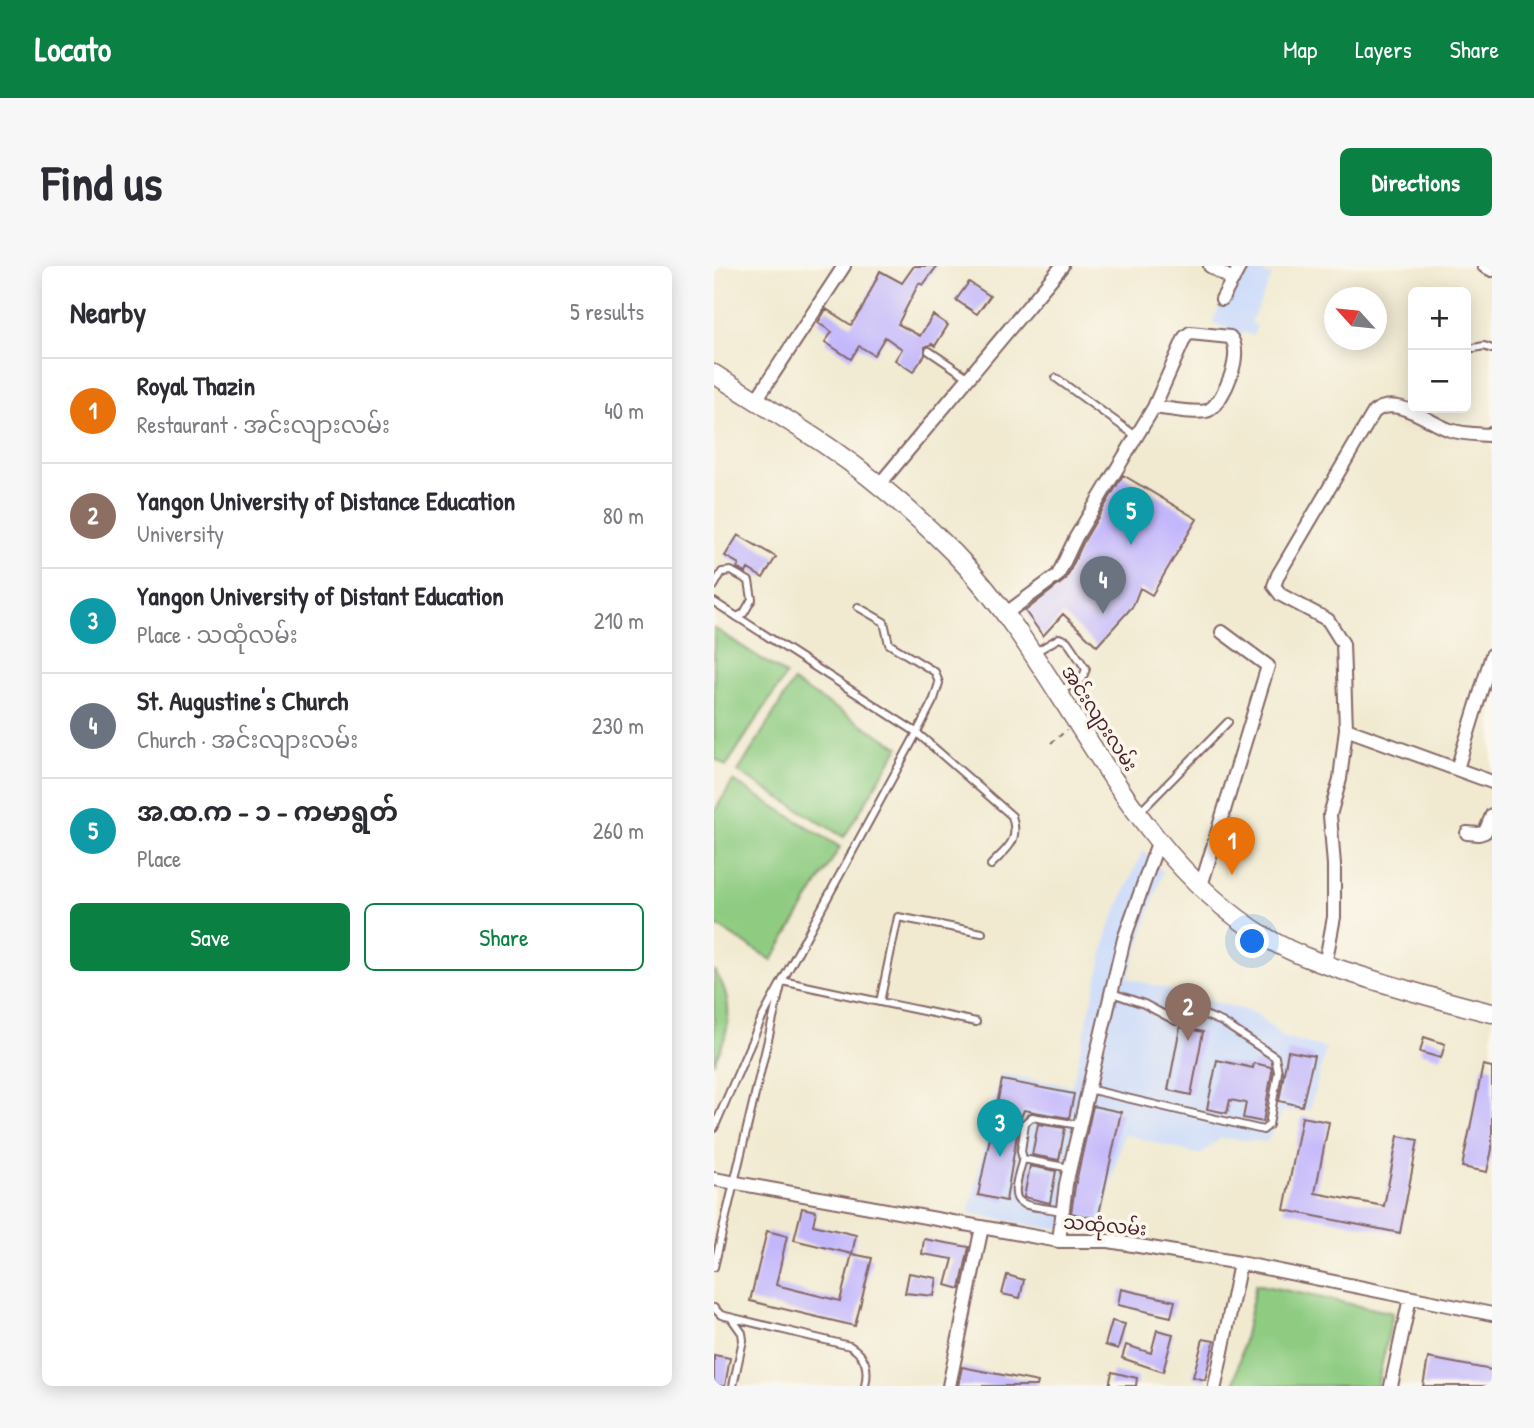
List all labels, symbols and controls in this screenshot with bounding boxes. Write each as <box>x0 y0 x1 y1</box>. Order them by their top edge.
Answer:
text: Locato <box>35 27 111 71</box>
text: Map <box>1283 33 1317 65</box>
text: Layers <box>1355 33 1412 65</box>
text: Share <box>1450 33 1499 65</box>
button: Directions <box>1340 148 1492 216</box>
text: Find us <box>42 149 162 215</box>
north arrow <box>1324 287 1387 350</box>
map controls <box>1408 287 1471 413</box>
button: + <box>1408 287 1471 350</box>
text: Nearby <box>70 292 146 332</box>
text: 5 results <box>570 296 644 327</box>
button: − <box>1408 350 1471 413</box>
text: Royal Thazin <box>137 368 255 403</box>
text: 1 <box>89 395 97 426</box>
text: 40 m <box>604 395 644 426</box>
text: Restaurant · အင်းလျားလမ်း <box>137 409 390 440</box>
text: Yangon University of Distance Education <box>137 483 515 518</box>
pin: 5 <box>1108 487 1154 545</box>
text: 2 <box>88 500 98 531</box>
text: 80 m <box>603 500 644 531</box>
text: University <box>137 518 224 549</box>
pin: 4 <box>1080 556 1126 614</box>
text: Yangon University of Distant Education <box>137 578 504 613</box>
text: 3 <box>88 605 98 636</box>
text: 210 m <box>594 605 644 636</box>
text: Place · သထုံလမ်း <box>137 619 298 650</box>
street label: အင်းလျားလမ်း <box>1053 659 1145 778</box>
text: St. Augustine's Church <box>137 683 348 718</box>
text: 4 <box>89 710 97 741</box>
text: 230 m <box>592 710 644 741</box>
text: Church · အင်းလျားလမ်း <box>137 724 358 755</box>
text: အ.ထ.က - ၁ - ကမာရွတ် <box>137 794 398 829</box>
text: 5 <box>88 815 98 846</box>
text: 260 m <box>593 815 644 846</box>
pin: 1 <box>1209 817 1255 875</box>
text: Place <box>137 843 181 874</box>
button: Save <box>70 903 350 971</box>
button: Share <box>364 903 644 971</box>
your location <box>1235 924 1269 958</box>
pin: 2 <box>1165 983 1211 1041</box>
pin: 3 <box>977 1099 1023 1157</box>
street label: သထုံလမ်း <box>1062 1207 1148 1246</box>

